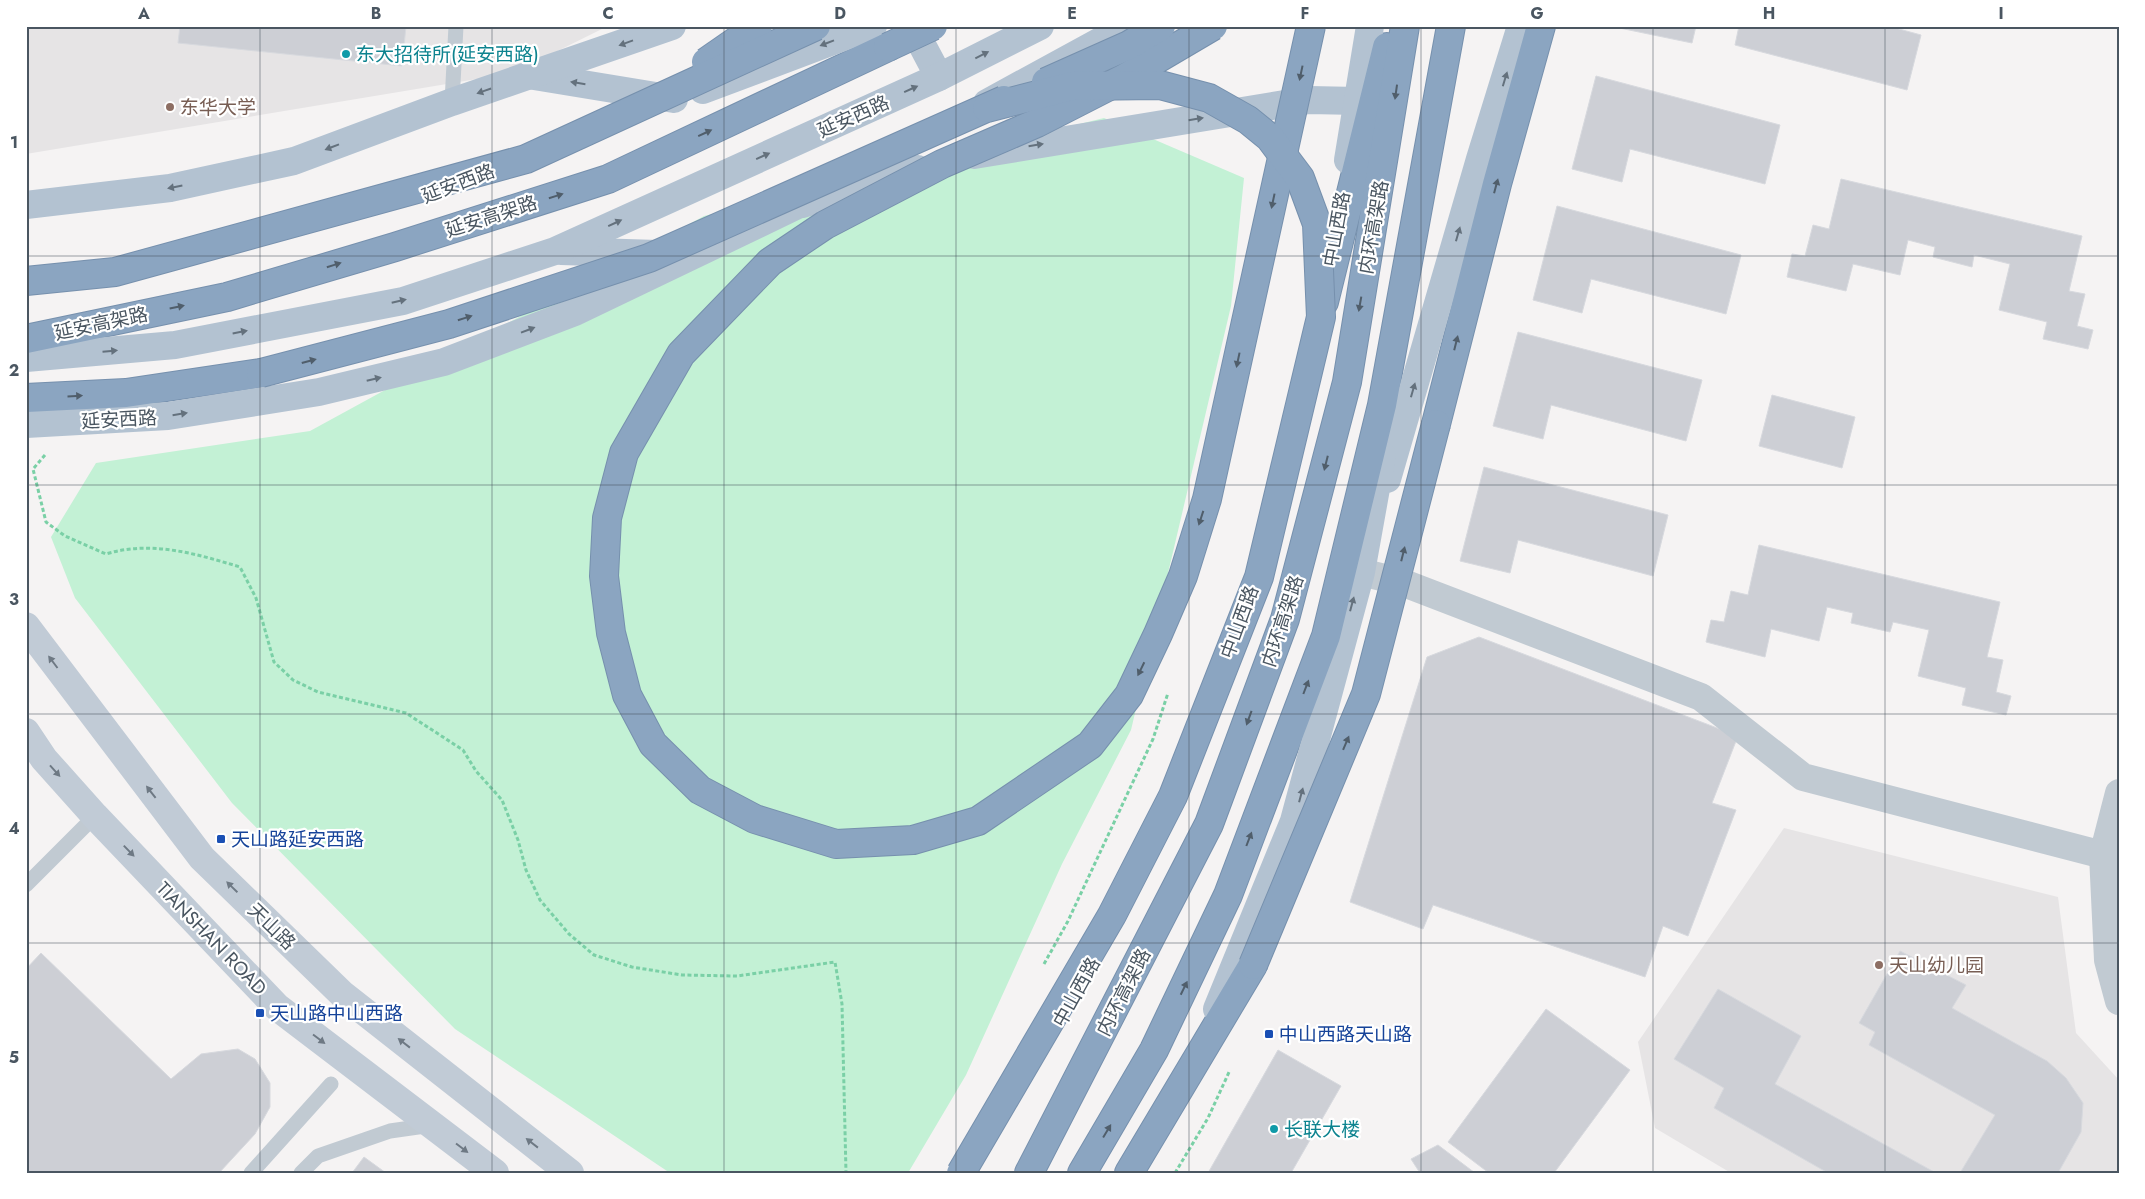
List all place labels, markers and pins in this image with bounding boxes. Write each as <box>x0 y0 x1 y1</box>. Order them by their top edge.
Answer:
place label: 东大招待所(延安西路) <box>356 41 539 68</box>
marker: 东大招待所(延安西路) <box>340 48 352 60</box>
place label: 东华大学 <box>180 94 256 121</box>
marker: 东华大学 <box>164 101 176 113</box>
place label: 天山路延安西路 <box>231 826 364 853</box>
marker: 天山路延安西路 <box>215 833 227 845</box>
place label: 天山幼儿园 <box>1889 952 1984 979</box>
marker: 天山幼儿园 <box>1873 959 1885 971</box>
place label: 天山路中山西路 <box>270 1000 403 1027</box>
marker: 天山路中山西路 <box>254 1007 266 1019</box>
place label: 中山西路天山路 <box>1279 1021 1412 1048</box>
marker: 中山西路天山路 <box>1263 1028 1275 1040</box>
place label: 长联大楼 <box>1284 1116 1360 1143</box>
marker: 长联大楼 <box>1268 1123 1280 1135</box>

